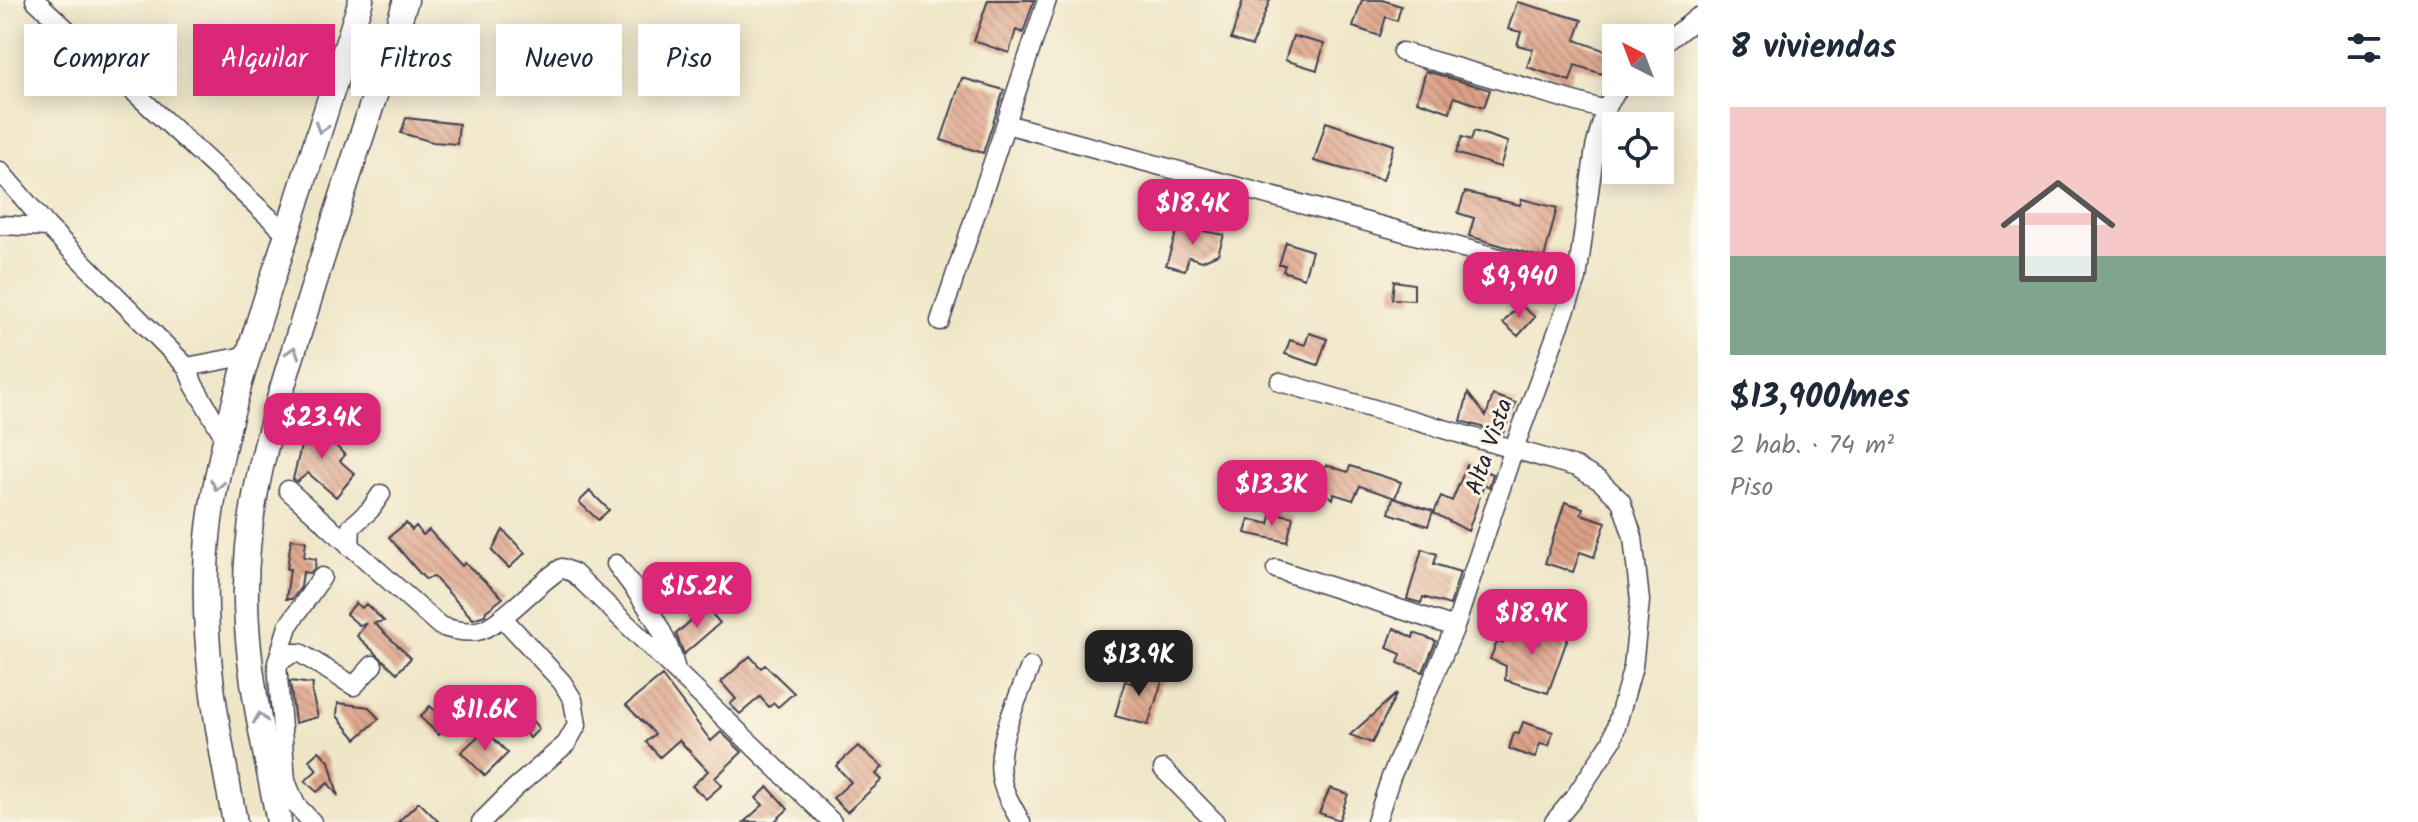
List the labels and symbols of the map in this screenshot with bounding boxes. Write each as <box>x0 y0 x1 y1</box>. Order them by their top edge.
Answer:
north arrow <box>1602 24 1674 96</box>
one-way arrow <box>314 120 330 134</box>
pin: $18.4K <box>1128 179 1258 247</box>
pin: $9,940 <box>1454 252 1584 320</box>
one-way arrow <box>284 346 300 360</box>
pin: $23.4K <box>257 393 387 461</box>
street label: Alta Vista <box>1455 393 1525 501</box>
pin: $13.3K <box>1207 460 1337 528</box>
one-way arrow <box>210 478 227 492</box>
pin: $15.2K <box>632 562 762 630</box>
pin: $18.9K <box>1467 589 1597 657</box>
pin: $13.9K <box>1074 630 1204 698</box>
pin: $11.6K <box>420 685 550 753</box>
one-way arrow <box>253 711 270 724</box>

